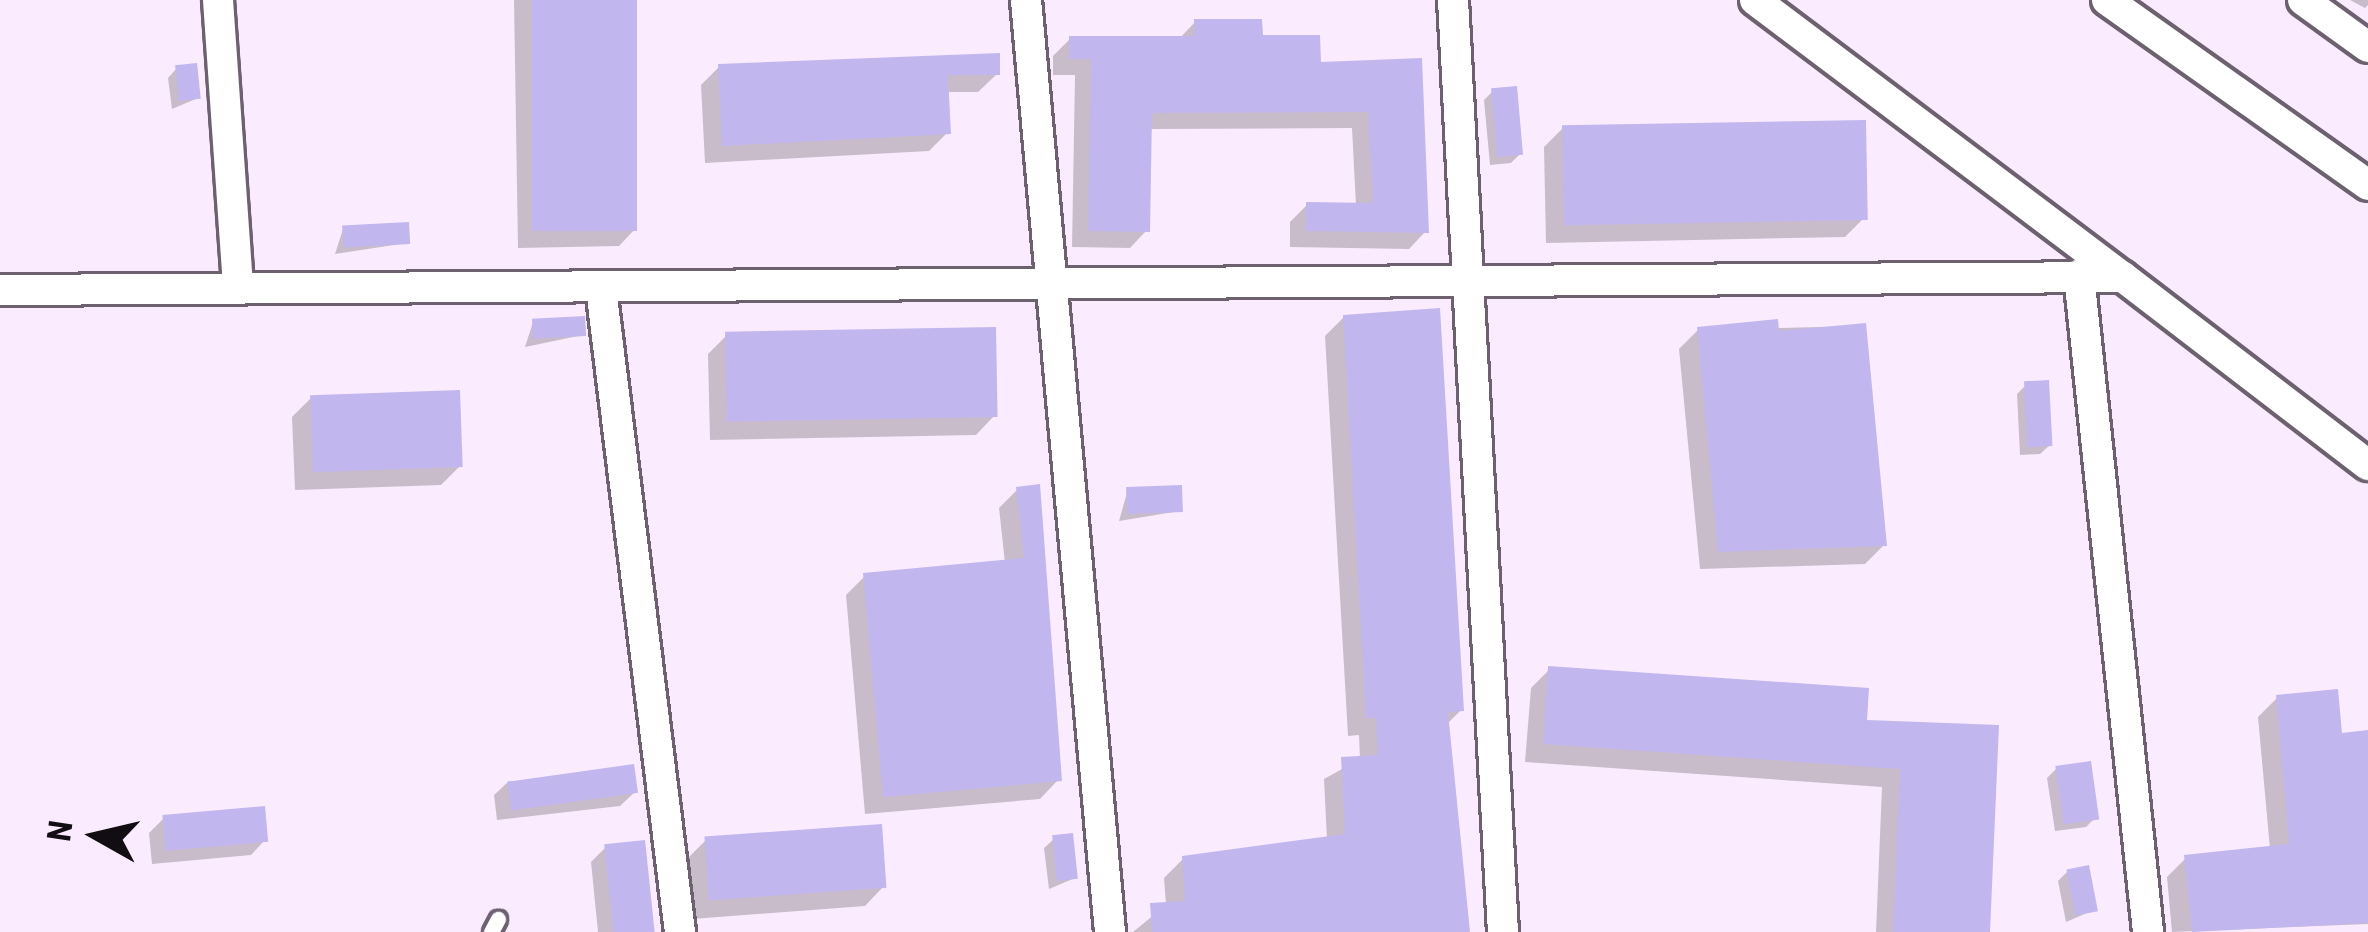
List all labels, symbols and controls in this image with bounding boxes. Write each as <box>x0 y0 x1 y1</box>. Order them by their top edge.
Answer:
north arrow <box>36 776 156 896</box>
text: N <box>39 818 81 844</box>

